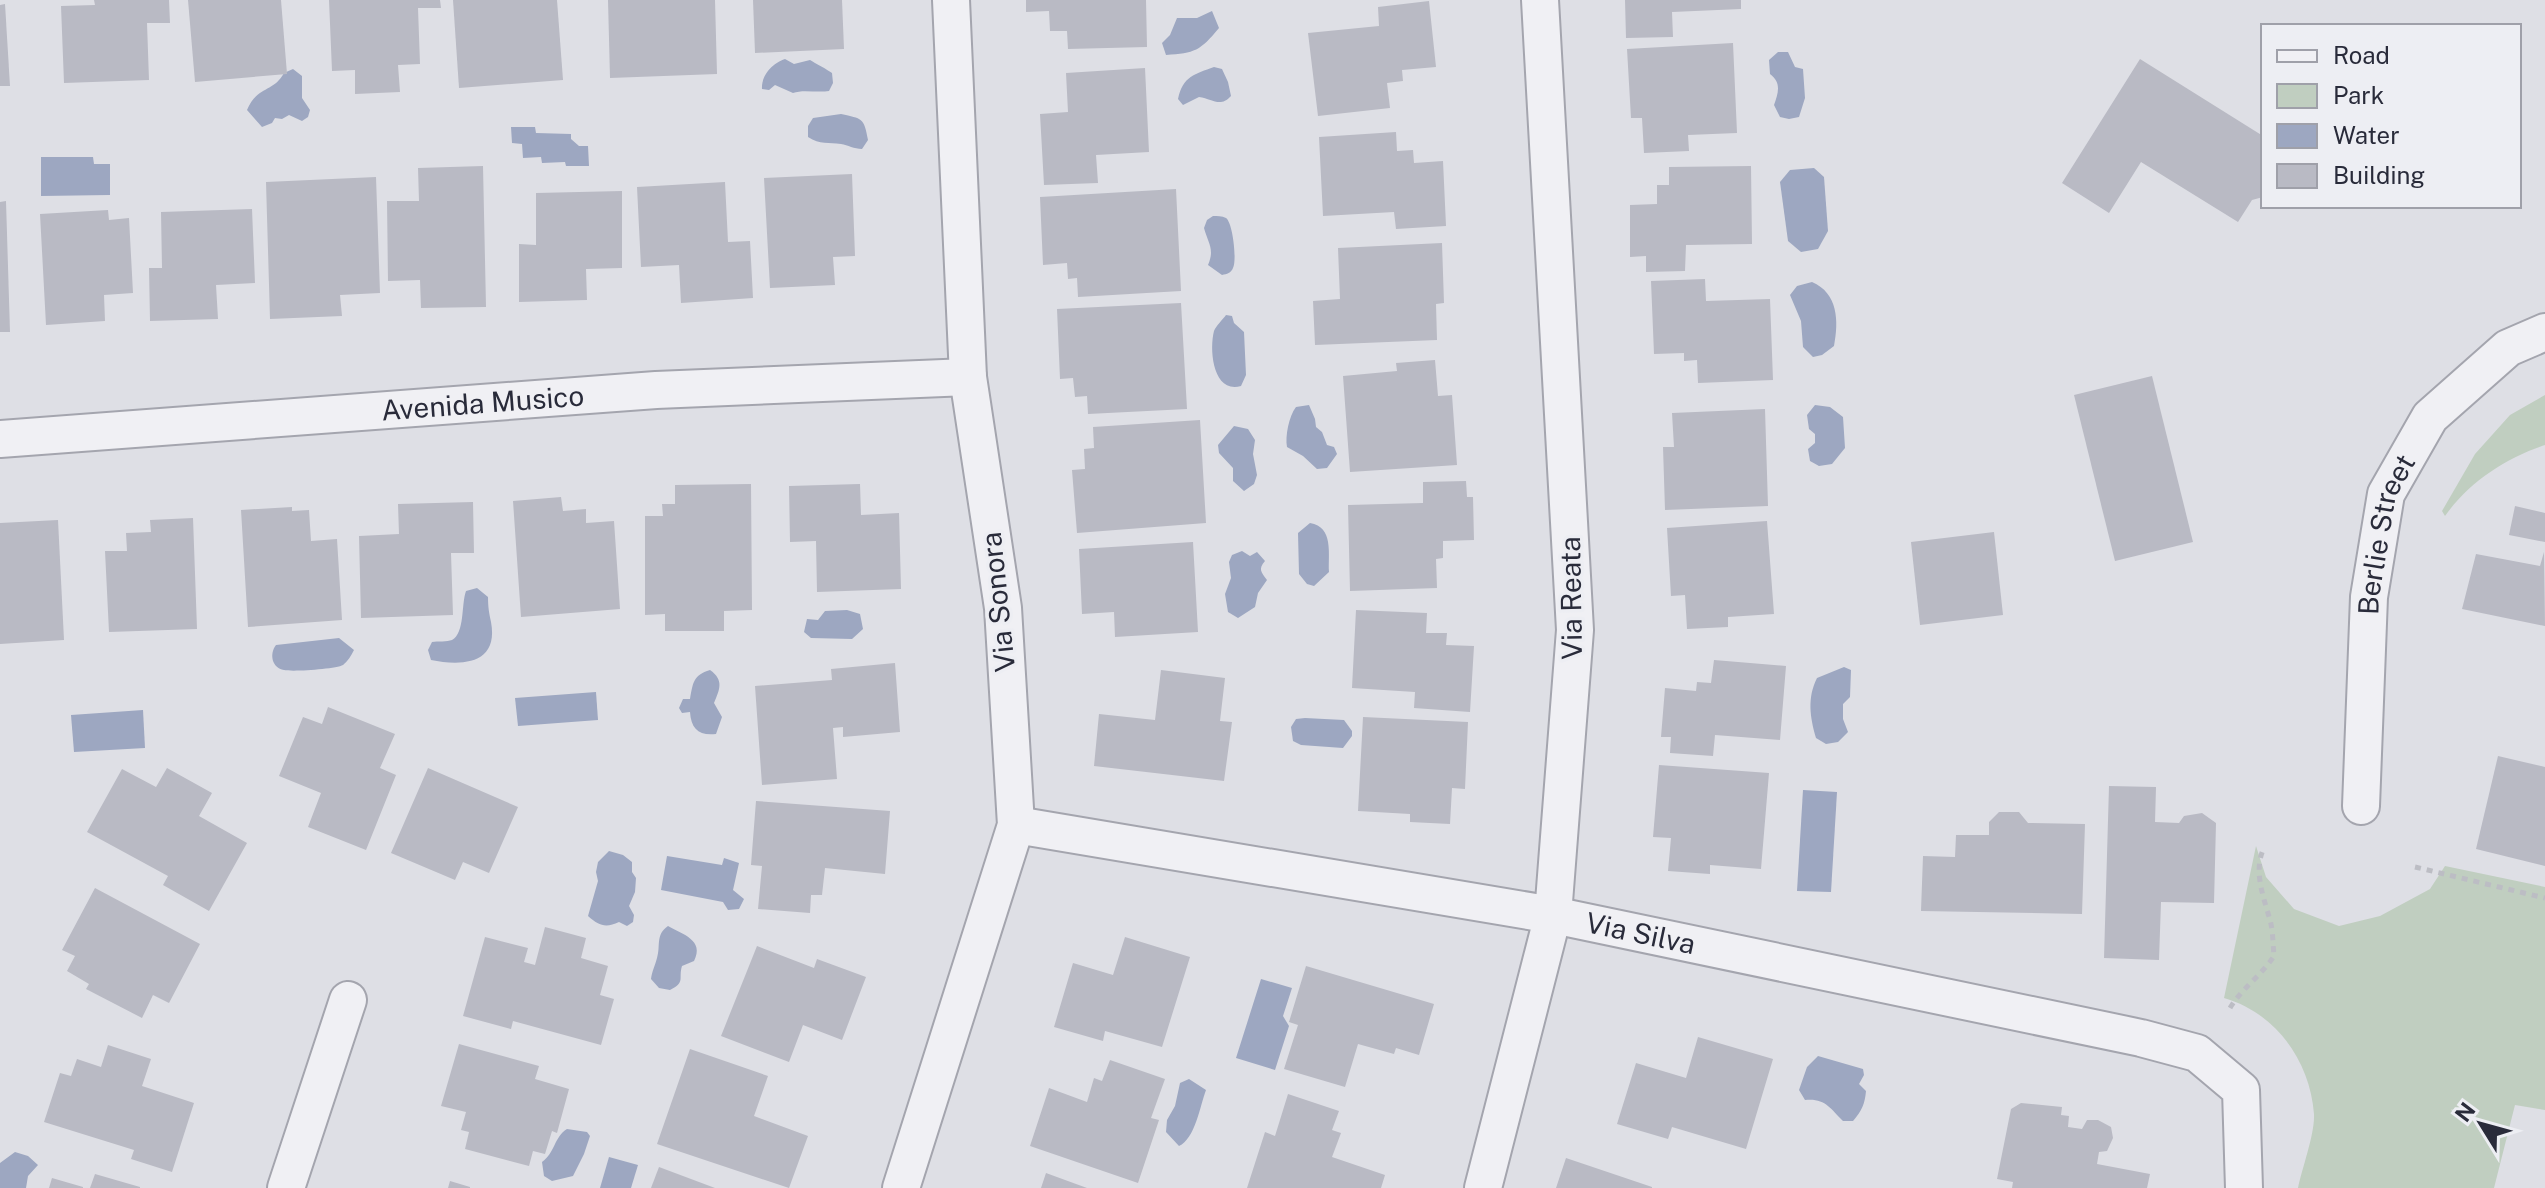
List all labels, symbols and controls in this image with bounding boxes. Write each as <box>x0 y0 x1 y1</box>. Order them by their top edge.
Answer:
legend <box>2261 24 2521 208</box>
text: Road <box>2333 41 2390 69</box>
text: Park <box>2333 81 2384 109</box>
text: Water <box>2333 121 2400 149</box>
text: Building <box>2333 161 2425 189</box>
street label: Avenida Musico <box>380 378 585 426</box>
street label: Berlie Street <box>2351 448 2421 615</box>
street label: Via Sonora <box>974 530 1021 674</box>
street label: Via Reata <box>1553 536 1588 660</box>
street label: Via Silva <box>1583 905 1699 960</box>
north arrow <box>2441 1084 2521 1164</box>
text: N <box>2449 1097 2481 1127</box>

